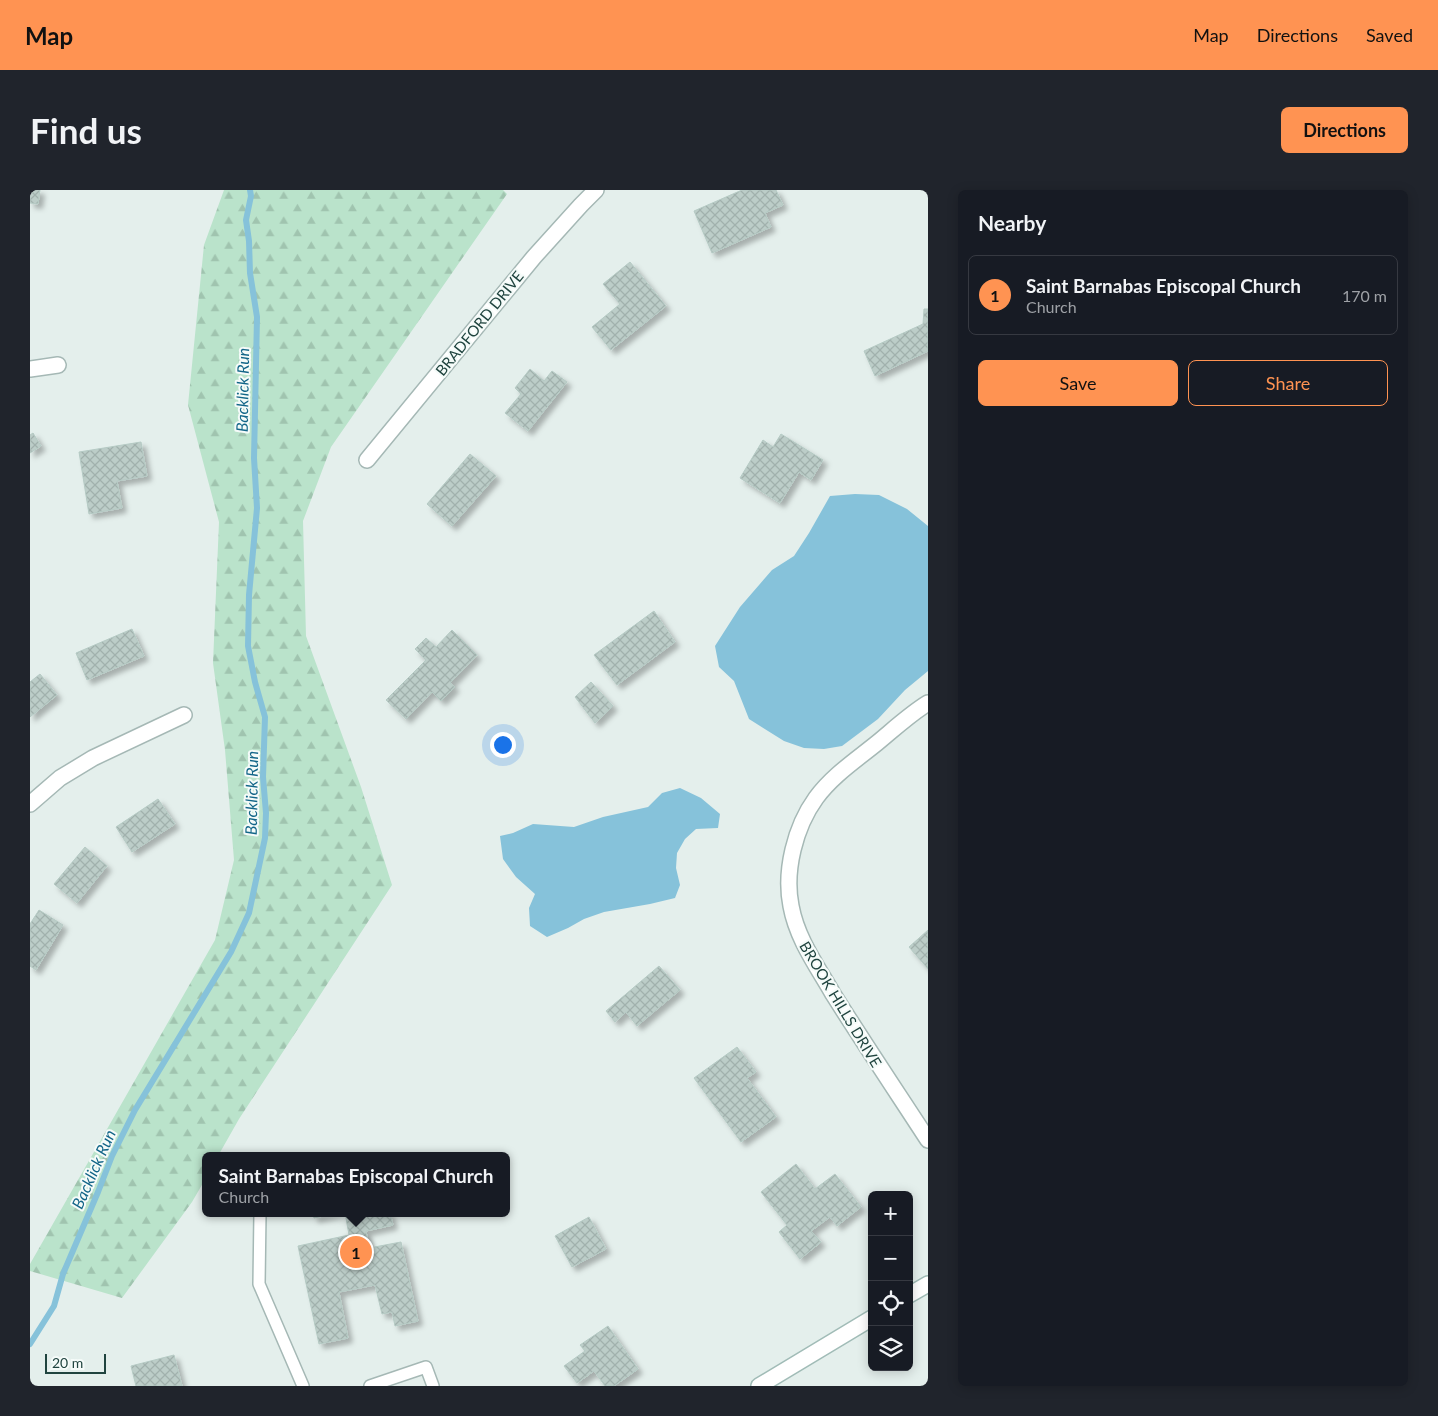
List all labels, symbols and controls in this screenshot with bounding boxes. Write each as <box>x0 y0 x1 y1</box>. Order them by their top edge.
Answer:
text: Map <box>25 21 73 50</box>
text: Map <box>1193 24 1229 46</box>
text: Directions <box>1257 24 1338 46</box>
text: Saved <box>1366 24 1413 46</box>
button: Directions <box>1281 107 1408 153</box>
text: Find us <box>30 109 142 151</box>
text: Nearby <box>978 210 1046 235</box>
street label: BRADFORD DRIVE <box>431 267 527 379</box>
text: Saint Barnabas Episcopal Church <box>1026 274 1301 297</box>
text: 1 <box>990 286 1000 305</box>
text: 170 m <box>1342 286 1387 305</box>
text: Church <box>1026 297 1077 316</box>
water label: Backlick Run <box>232 348 252 432</box>
button: Save <box>978 360 1178 406</box>
button: Share <box>1188 360 1388 406</box>
your location <box>490 732 516 758</box>
water label: Backlick Run <box>241 751 261 835</box>
street label: BROOK HILLS DRIVE <box>796 938 886 1070</box>
water label: Backlick Run <box>67 1127 119 1211</box>
popup <box>202 1152 510 1217</box>
text: Saint Barnabas Episcopal Church <box>219 1164 493 1187</box>
text: Church <box>219 1187 269 1206</box>
map controls <box>868 1191 913 1371</box>
button: + <box>868 1191 913 1236</box>
pin: 1 <box>340 1233 372 1271</box>
button: − <box>868 1236 913 1281</box>
button: locate <box>868 1281 913 1326</box>
button: layers <box>868 1326 913 1371</box>
scale bar <box>45 1351 106 1374</box>
text: 20 m <box>52 1354 83 1371</box>

